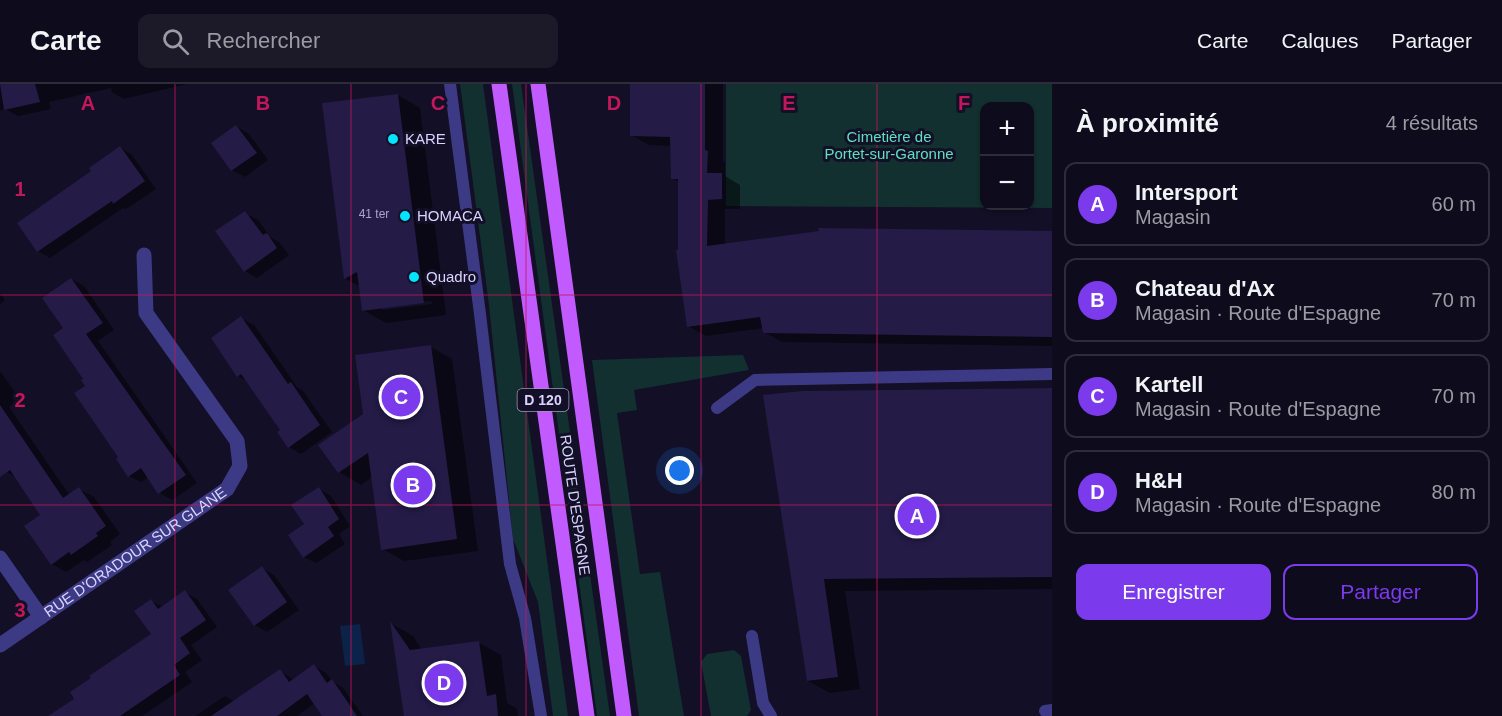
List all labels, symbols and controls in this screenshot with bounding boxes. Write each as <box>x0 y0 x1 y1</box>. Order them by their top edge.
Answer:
search box <box>138 14 558 68</box>
text: Carte <box>30 25 102 56</box>
icon: search <box>159 25 192 58</box>
text: Rechercher <box>207 28 320 53</box>
text: Carte <box>1197 29 1248 52</box>
text: Calques <box>1281 29 1358 52</box>
text: Partager <box>1391 29 1472 52</box>
text: A <box>81 92 95 114</box>
text: B <box>256 92 270 114</box>
text: C <box>431 92 445 114</box>
text: D <box>607 92 621 114</box>
text: E <box>782 92 796 114</box>
text: F <box>958 92 970 114</box>
map controls <box>980 102 1034 210</box>
button: + <box>980 102 1034 156</box>
text: À proximité <box>1076 108 1219 138</box>
text: 4 résultats <box>1386 112 1478 134</box>
park label: Cimetière de Portet-sur-Garonne <box>824 128 954 162</box>
place label: KARE <box>405 130 446 147</box>
marker: KARE <box>386 132 400 146</box>
button: − <box>980 156 1034 210</box>
text: 1 <box>14 178 26 200</box>
text: Intersport <box>1135 180 1238 205</box>
text: A <box>1090 193 1105 215</box>
text: 60 m <box>1432 193 1476 215</box>
text: Magasin <box>1135 206 1211 228</box>
house number: 41 ter <box>359 207 389 221</box>
place label: HOMACA <box>417 207 483 224</box>
marker: HOMACA <box>398 209 412 223</box>
place label: Quadro <box>426 268 476 285</box>
marker: Quadro <box>407 270 421 284</box>
text: Chateau d'Ax <box>1135 276 1275 301</box>
text: B <box>1090 289 1105 311</box>
text: 70 m <box>1432 289 1476 311</box>
text: Magasin · Route d'Espagne <box>1135 302 1381 324</box>
text: Kartell <box>1135 372 1203 397</box>
pin: C <box>382 374 420 420</box>
text: C <box>1090 385 1105 407</box>
text: 70 m <box>1432 385 1476 407</box>
text: 2 <box>14 389 26 411</box>
road number: D 120 <box>518 389 568 411</box>
text: Magasin · Route d'Espagne <box>1135 398 1381 420</box>
street label: ROUTE D'ESPAGNE <box>557 434 594 576</box>
your location <box>665 456 694 485</box>
pin: B <box>394 462 432 508</box>
text: H&H <box>1135 468 1183 493</box>
text: D <box>1090 481 1105 503</box>
text: 80 m <box>1432 481 1476 503</box>
street label: RUE D'ORADOUR SUR GLANE <box>41 483 229 620</box>
pin: A <box>898 494 936 538</box>
text: Magasin · Route d'Espagne <box>1135 494 1381 516</box>
button: Enregistrer <box>1076 564 1271 620</box>
button: Partager <box>1283 564 1478 620</box>
text: 3 <box>14 599 26 621</box>
pin: D <box>424 660 464 706</box>

